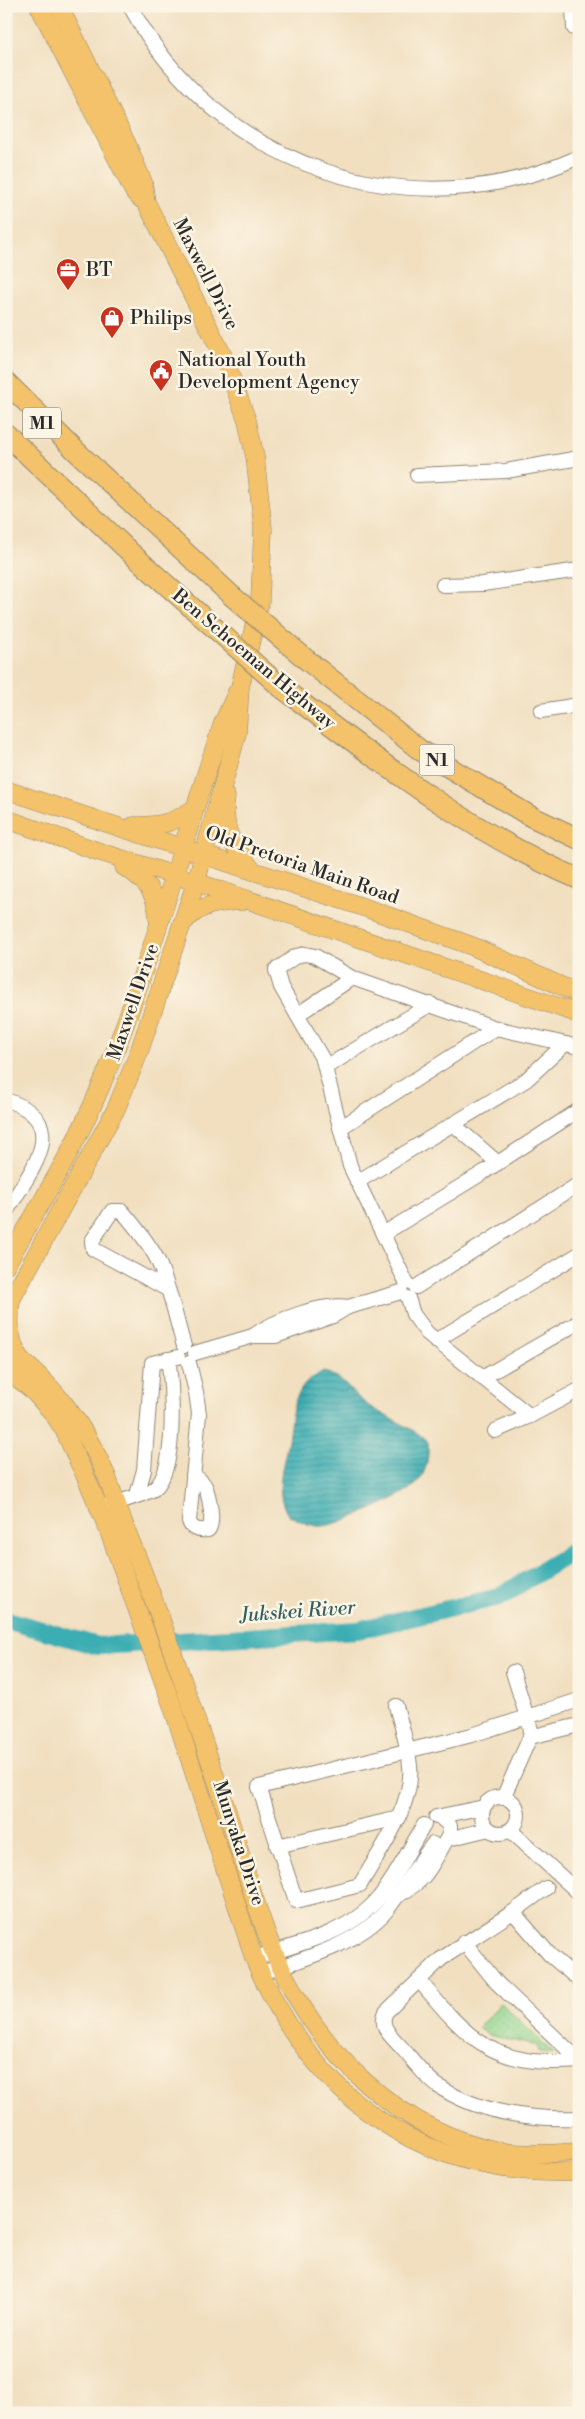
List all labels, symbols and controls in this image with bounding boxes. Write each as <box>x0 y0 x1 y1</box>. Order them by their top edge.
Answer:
street label: Maxwell Drive <box>168 214 244 334</box>
office icon: BT <box>55 257 81 291</box>
place label: BT <box>85 258 112 282</box>
shop icon: Philips <box>99 305 125 339</box>
place label: Philips <box>130 306 192 330</box>
place label: National Youth Development Agency <box>178 348 360 394</box>
public building icon: National Youth Development Agency <box>148 358 174 392</box>
road number: M1 <box>23 408 61 438</box>
street label: Ben Schoeman Highway <box>167 583 341 735</box>
road number: N1 <box>420 744 454 776</box>
street label: Old Pretoria Main Road <box>202 821 402 910</box>
street label: Maxwell Drive <box>102 940 164 1064</box>
water label: Jukskei River <box>238 1595 357 1629</box>
street label: Munyaka Drive <box>208 1777 270 1909</box>

